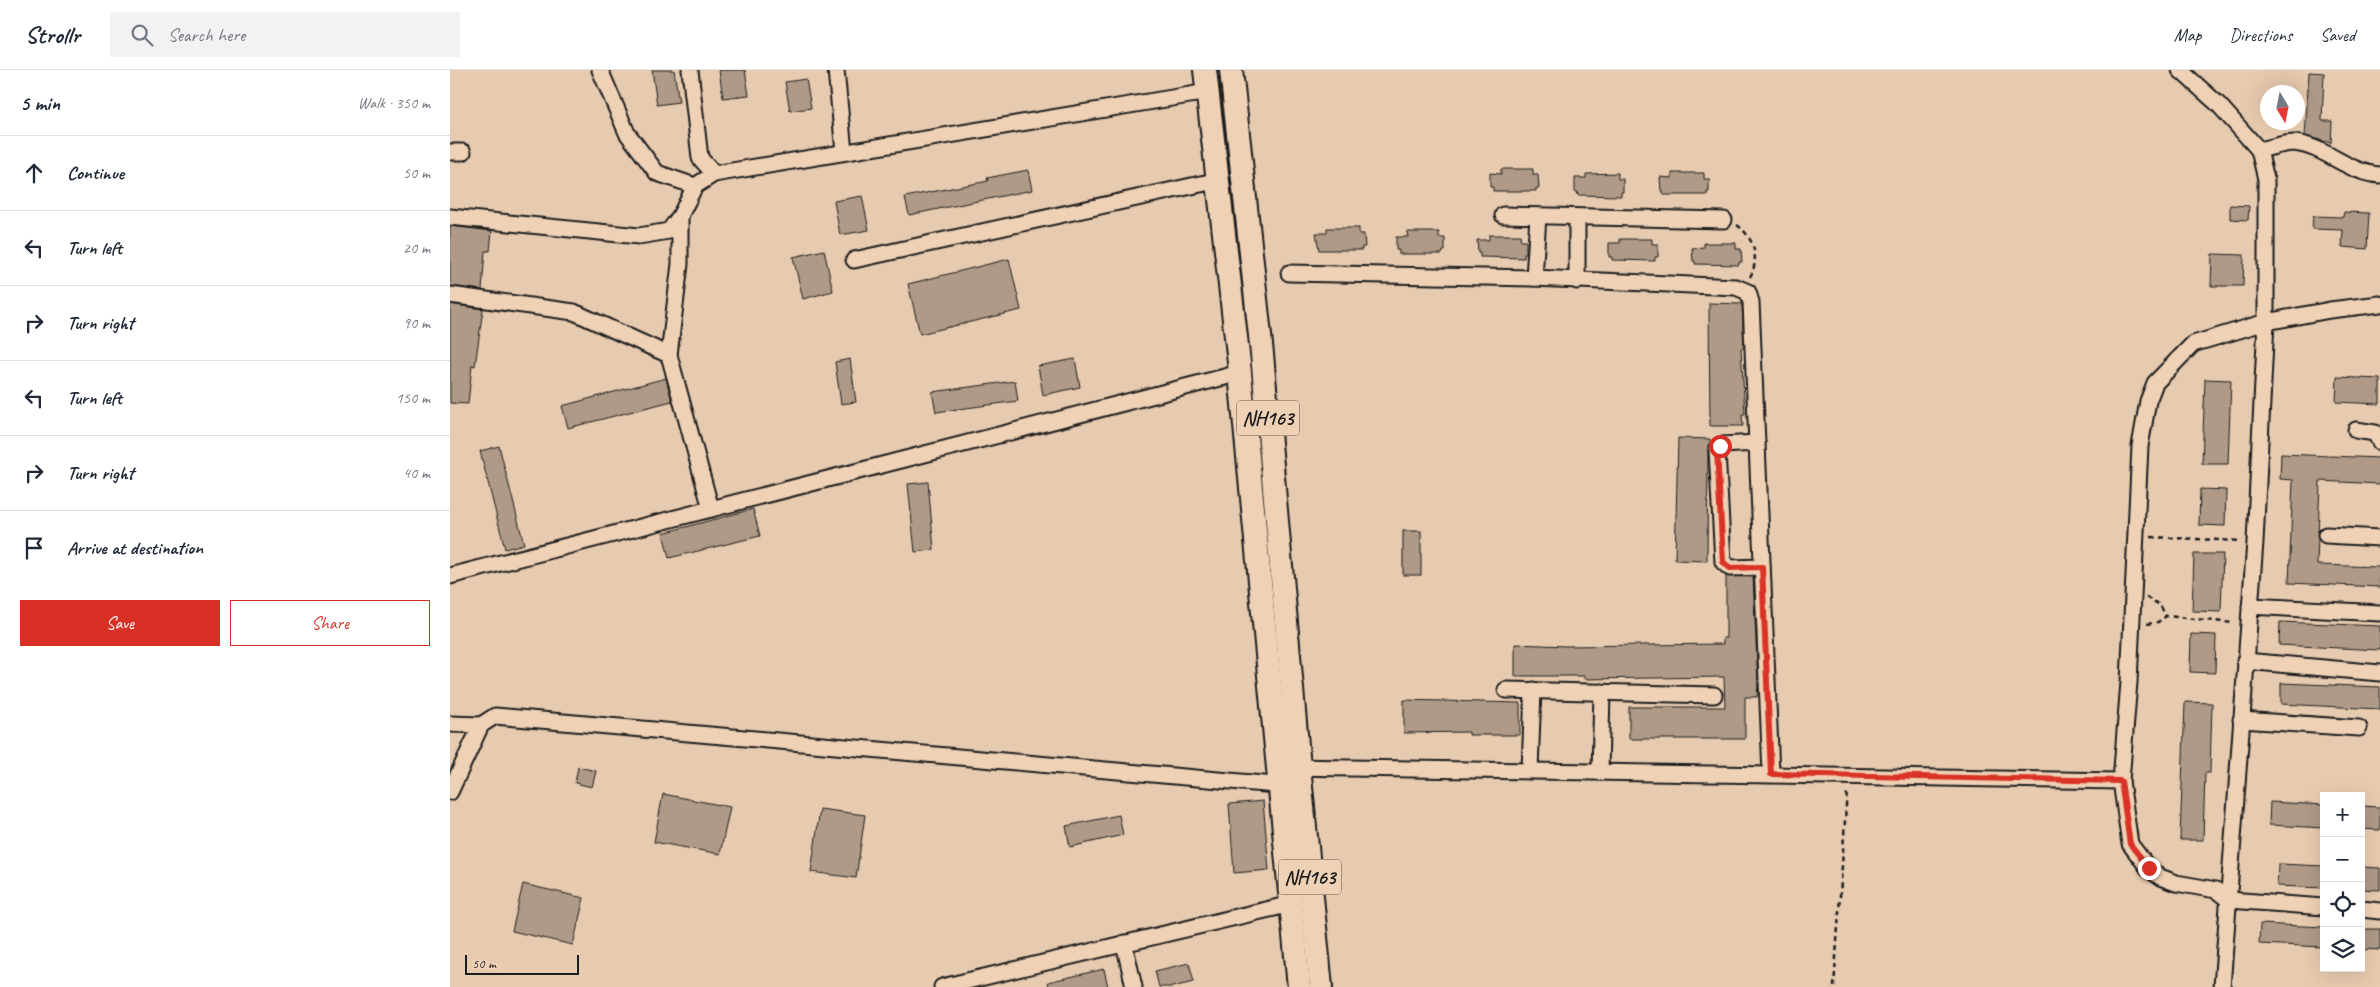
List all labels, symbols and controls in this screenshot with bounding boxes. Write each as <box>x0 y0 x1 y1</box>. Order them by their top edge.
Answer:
search box <box>110 12 460 57</box>
text: Strollr <box>25 20 80 50</box>
icon: search <box>128 21 156 49</box>
text: Search here <box>168 23 245 47</box>
text: Map <box>2174 24 2201 46</box>
text: Directions <box>2229 24 2292 46</box>
text: Saved <box>2320 24 2355 46</box>
north arrow <box>2260 85 2305 130</box>
text: 5 min <box>20 90 60 116</box>
text: Walk · 350 m <box>358 93 430 113</box>
icon: ahead <box>20 159 48 187</box>
text: Continue <box>67 161 124 185</box>
text: 50 m <box>403 163 430 183</box>
icon: left <box>20 234 48 262</box>
text: Turn left <box>67 236 122 260</box>
text: 20 m <box>403 238 430 258</box>
icon: right <box>20 309 48 337</box>
text: Turn right <box>67 311 134 335</box>
text: 90 m <box>403 313 430 333</box>
icon: left <box>20 384 48 412</box>
text: Turn left <box>67 386 122 410</box>
text: 150 m <box>396 388 430 408</box>
road number: NH163 <box>1237 400 1299 436</box>
route start <box>1709 435 1732 458</box>
icon: right <box>20 459 48 487</box>
text: Turn right <box>67 461 134 485</box>
text: 40 m <box>403 463 430 483</box>
icon: arrive <box>20 534 48 562</box>
text: Arrive at destination <box>67 536 203 560</box>
button: Save <box>20 600 220 646</box>
button: Share <box>230 600 430 646</box>
map controls <box>2320 792 2365 972</box>
button: + <box>2320 792 2365 837</box>
button: − <box>2320 837 2365 882</box>
route end <box>2138 857 2161 880</box>
road number: NH163 <box>1279 860 1341 894</box>
button: locate <box>2320 882 2365 927</box>
button: layers <box>2320 927 2365 972</box>
scale bar <box>465 952 579 975</box>
text: 50 m <box>472 955 496 972</box>

